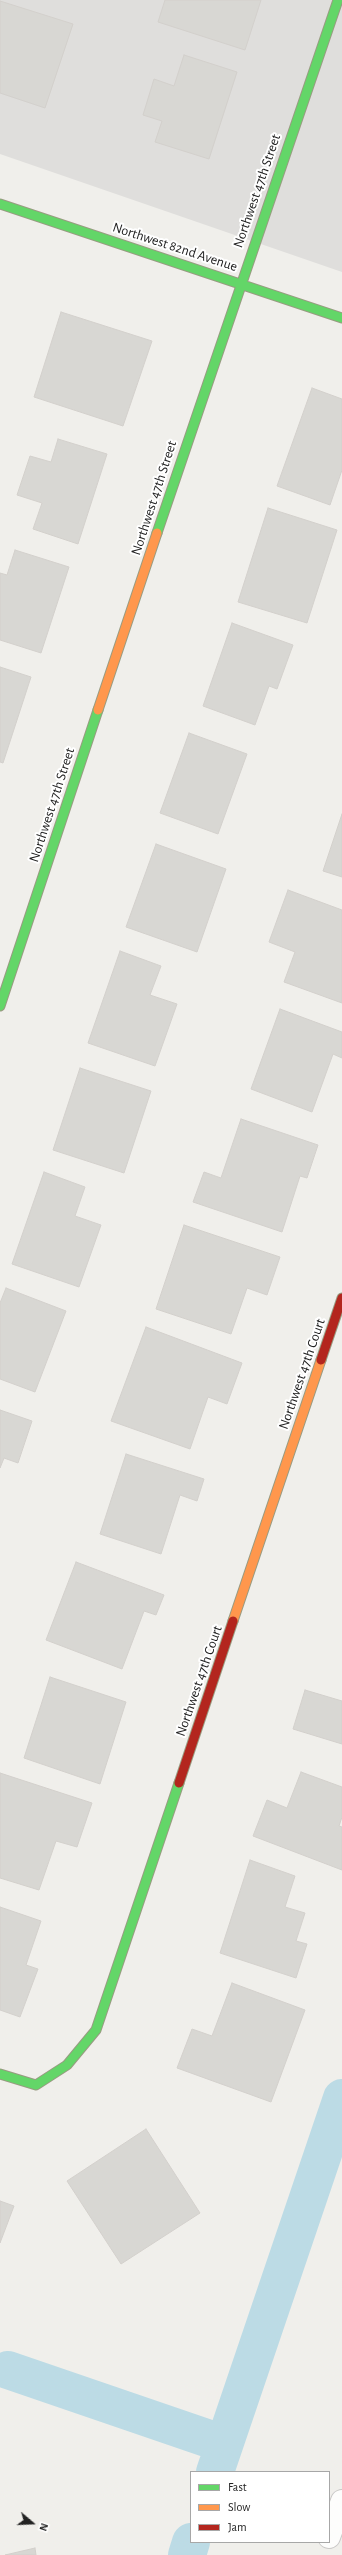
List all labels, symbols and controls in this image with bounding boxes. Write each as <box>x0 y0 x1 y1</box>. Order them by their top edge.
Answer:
street label: Northwest 47th Street <box>230 132 284 250</box>
street label: Northwest 82nd Avenue <box>110 219 240 275</box>
street label: Northwest 47th Street <box>128 439 180 557</box>
street label: Northwest 47th Street <box>26 746 78 864</box>
street label: Northwest 47th Court <box>275 1316 329 1432</box>
street label: Northwest 47th Court <box>172 1623 226 1739</box>
legend <box>190 2471 330 2543</box>
text: Fast <box>228 2481 247 2493</box>
text: Slow <box>228 2501 250 2513</box>
north arrow <box>12 2503 52 2543</box>
text: Jam <box>228 2521 247 2533</box>
text: N <box>37 2522 50 2532</box>

